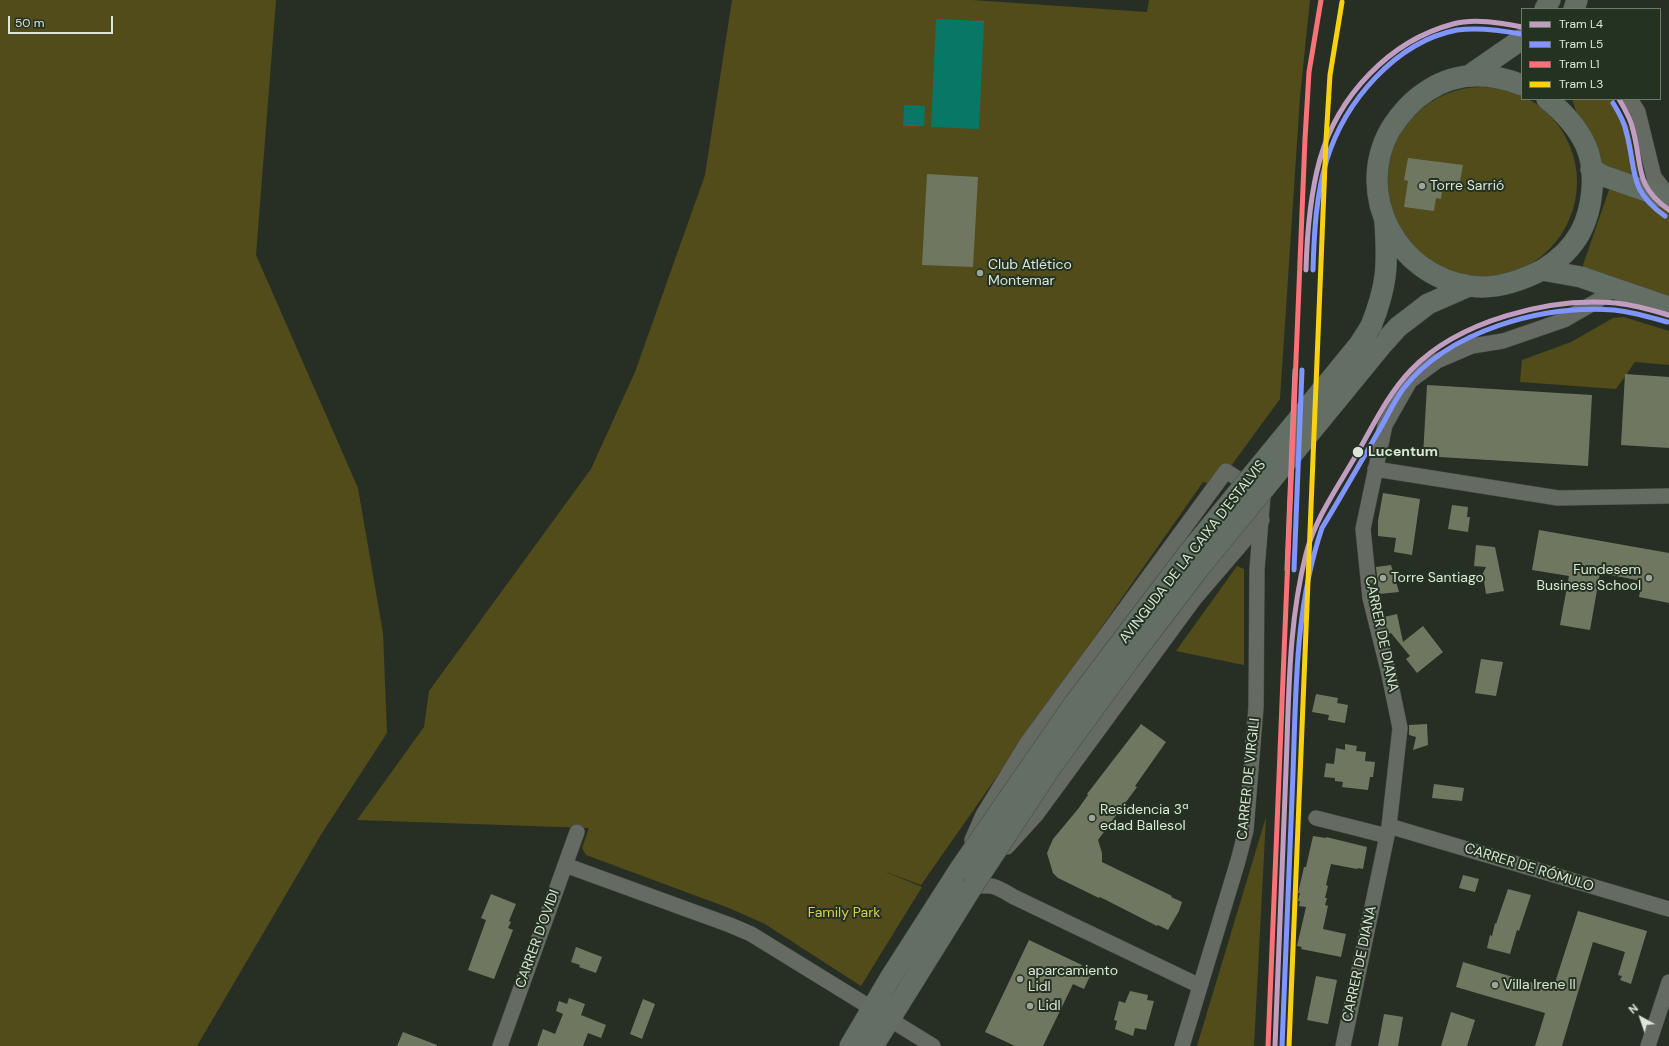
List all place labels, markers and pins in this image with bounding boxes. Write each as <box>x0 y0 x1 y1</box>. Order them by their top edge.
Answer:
place label: Torre Sarrió <box>1430 178 1504 194</box>
marker: Torre Sarrió <box>1417 181 1427 191</box>
place label: Club Atlético Montemar <box>988 257 1072 290</box>
marker: Club Atlético Montemar <box>975 268 985 278</box>
place label: Lucentum <box>1368 444 1438 460</box>
marker: Lucentum <box>1351 445 1365 459</box>
place label: Fundesem Business School <box>1536 562 1641 594</box>
place label: Torre Santiago <box>1391 570 1484 586</box>
marker: Torre Santiago <box>1378 573 1388 583</box>
marker: Fundesem Business School <box>1644 573 1654 583</box>
place label: Residencia 3ª edad Ballesol <box>1100 802 1189 834</box>
marker: Residencia 3ª edad Ballesol <box>1087 813 1097 823</box>
place label: aparcamiento Lidl <box>1028 963 1118 996</box>
marker: aparcamiento Lidl <box>1015 974 1025 984</box>
place label: Villa Irene II <box>1503 977 1576 993</box>
marker: Villa Irene II <box>1490 980 1500 990</box>
place label: Lidl <box>1038 998 1061 1014</box>
marker: Lidl <box>1025 1001 1035 1011</box>

